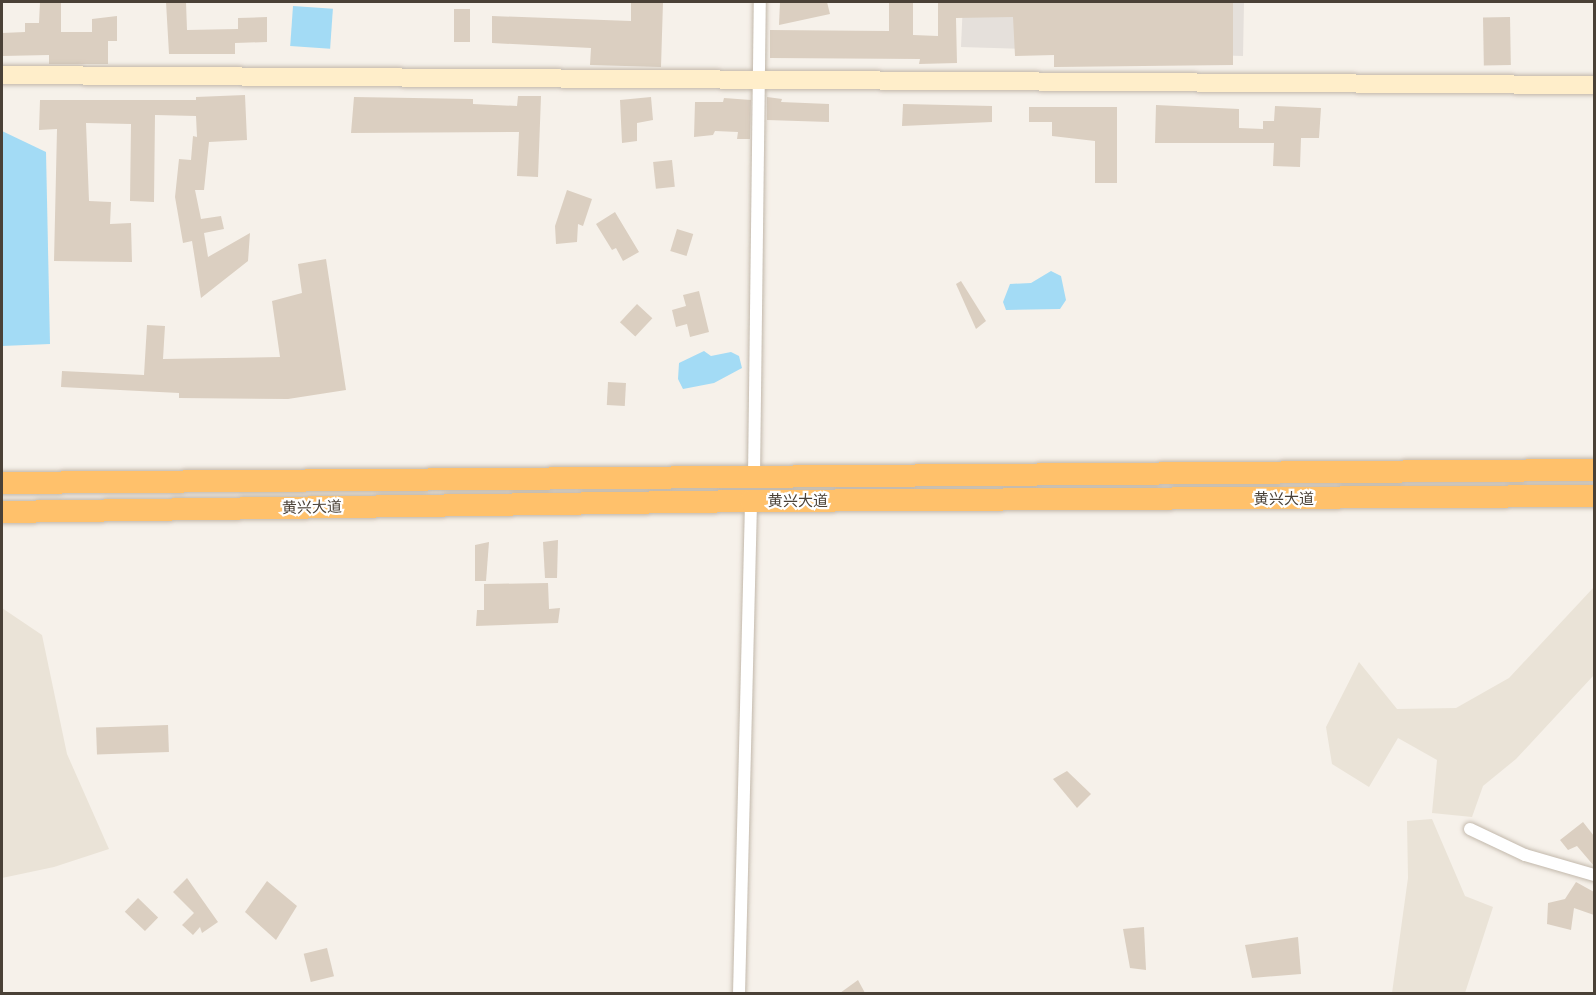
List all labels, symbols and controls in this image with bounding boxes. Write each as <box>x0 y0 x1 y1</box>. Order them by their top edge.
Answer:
street label: 黄兴大道 <box>1254 490 1314 508</box>
street label: 黄兴大道 <box>768 492 828 510</box>
street label: 黄兴大道 <box>282 497 342 517</box>

